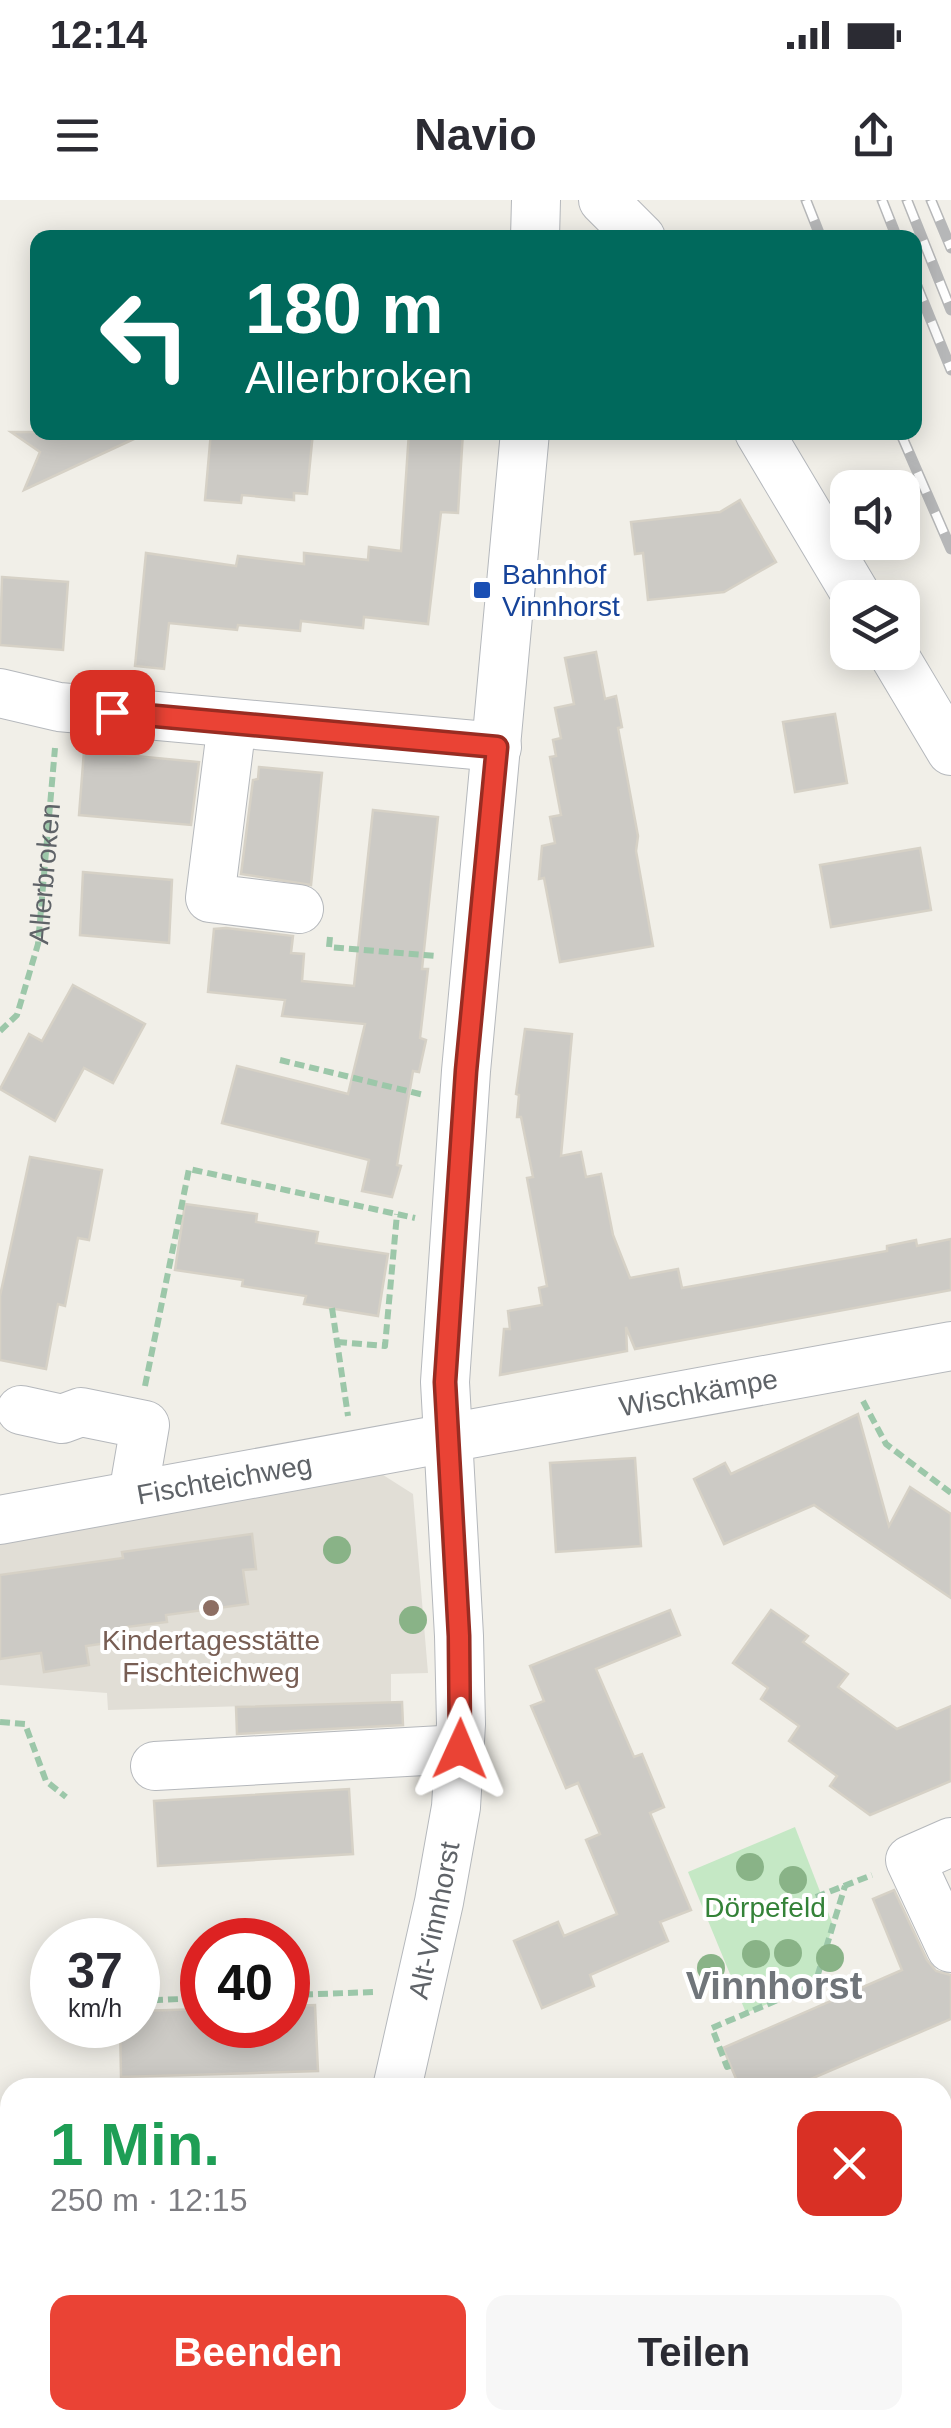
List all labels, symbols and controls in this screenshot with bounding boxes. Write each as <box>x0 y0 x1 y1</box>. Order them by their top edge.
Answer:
text: 12:14 <box>50 14 147 56</box>
icon: menu <box>50 108 105 163</box>
icon: share <box>846 108 901 163</box>
text: Navio <box>414 109 537 160</box>
icon: left <box>80 270 210 400</box>
text: 180 m <box>245 270 443 348</box>
text: Allerbroken <box>245 352 473 403</box>
map controls <box>830 470 920 670</box>
button: sound <box>830 470 920 560</box>
place label: Bahnhof Vinnhorst <box>502 559 620 622</box>
marker: Bahnhof Vinnhorst <box>471 579 493 601</box>
button: layers <box>830 580 920 670</box>
pin <box>70 670 155 755</box>
icon: arrive <box>85 685 140 740</box>
street label: Allerbroken <box>23 802 66 946</box>
street label: Wischkämpe <box>617 1363 780 1422</box>
street label: Fischteichweg <box>134 1448 314 1510</box>
marker: Kindertagesstätte Fischteichweg <box>200 1597 222 1619</box>
place label: Kindertagesstätte Fischteichweg <box>102 1625 320 1688</box>
position arrow <box>408 1697 512 1801</box>
street label: Alt-Vinnhorst <box>402 1839 465 2002</box>
park label: Dörpefeld <box>704 1892 826 1923</box>
speed limit sign: 40 <box>180 1918 310 2048</box>
text: 37 <box>67 1943 123 1999</box>
district label: Vinnhorst <box>686 1965 863 2007</box>
text: km/h <box>68 1994 122 2022</box>
text: 1 Min. <box>50 2111 220 2178</box>
button: close <box>797 2111 902 2216</box>
text: 250 m · 12:15 <box>50 2182 247 2218</box>
button: Beenden <box>50 2295 466 2410</box>
button: Teilen <box>486 2295 902 2410</box>

